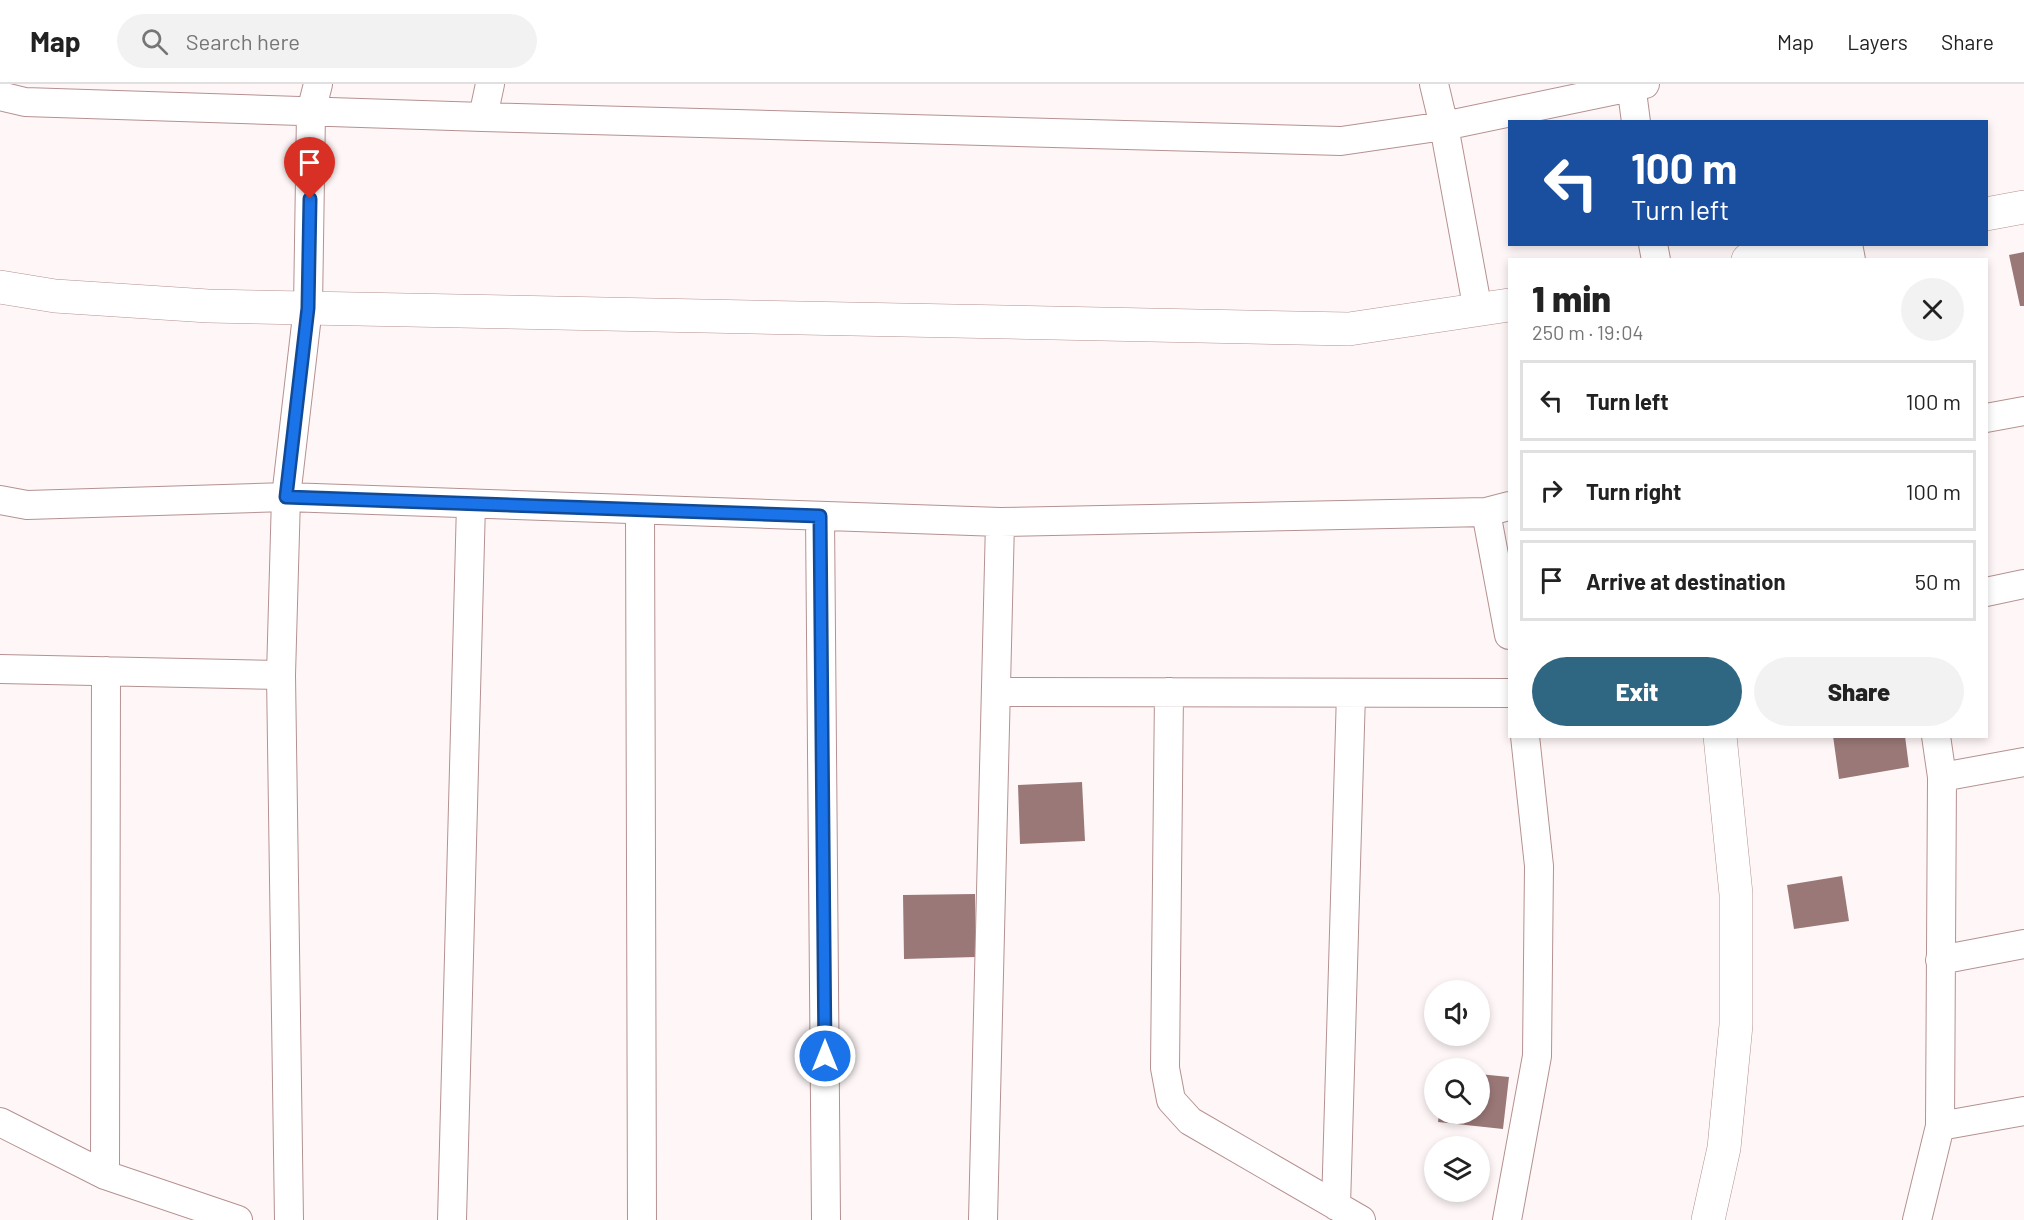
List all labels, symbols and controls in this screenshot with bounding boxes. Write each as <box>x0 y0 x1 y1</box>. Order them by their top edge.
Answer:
search box <box>117 14 537 68</box>
text: Map <box>30 24 81 58</box>
icon: search <box>138 25 171 58</box>
text: Search here <box>186 28 300 54</box>
text: Map <box>1777 29 1814 54</box>
text: Layers <box>1847 29 1908 54</box>
text: Share <box>1941 29 1994 54</box>
pin <box>284 137 335 199</box>
text: 100 m <box>1631 142 1737 192</box>
icon: left <box>1532 144 1610 222</box>
icon: arrive <box>293 146 326 179</box>
text: Turn left <box>1631 193 1729 225</box>
text: 1 min <box>1532 276 1611 319</box>
button: close <box>1901 278 1964 341</box>
text: 250 m · 19:04 <box>1532 320 1644 344</box>
icon: left <box>1535 384 1568 417</box>
text: Turn left <box>1586 388 1669 414</box>
text: 100 m <box>1906 388 1961 414</box>
icon: right <box>1535 474 1568 507</box>
text: Turn right <box>1586 478 1681 504</box>
text: 100 m <box>1906 478 1961 504</box>
icon: arrive <box>1535 564 1568 597</box>
text: Arrive at destination <box>1586 568 1785 594</box>
text: 50 m <box>1915 568 1961 594</box>
button: Exit <box>1532 657 1742 726</box>
button: Share <box>1754 657 1964 726</box>
map controls <box>1424 980 1490 1202</box>
button: sound <box>1424 980 1490 1046</box>
position arrow <box>793 1024 857 1088</box>
button: search <box>1424 1058 1490 1124</box>
button: layers <box>1424 1136 1490 1202</box>

